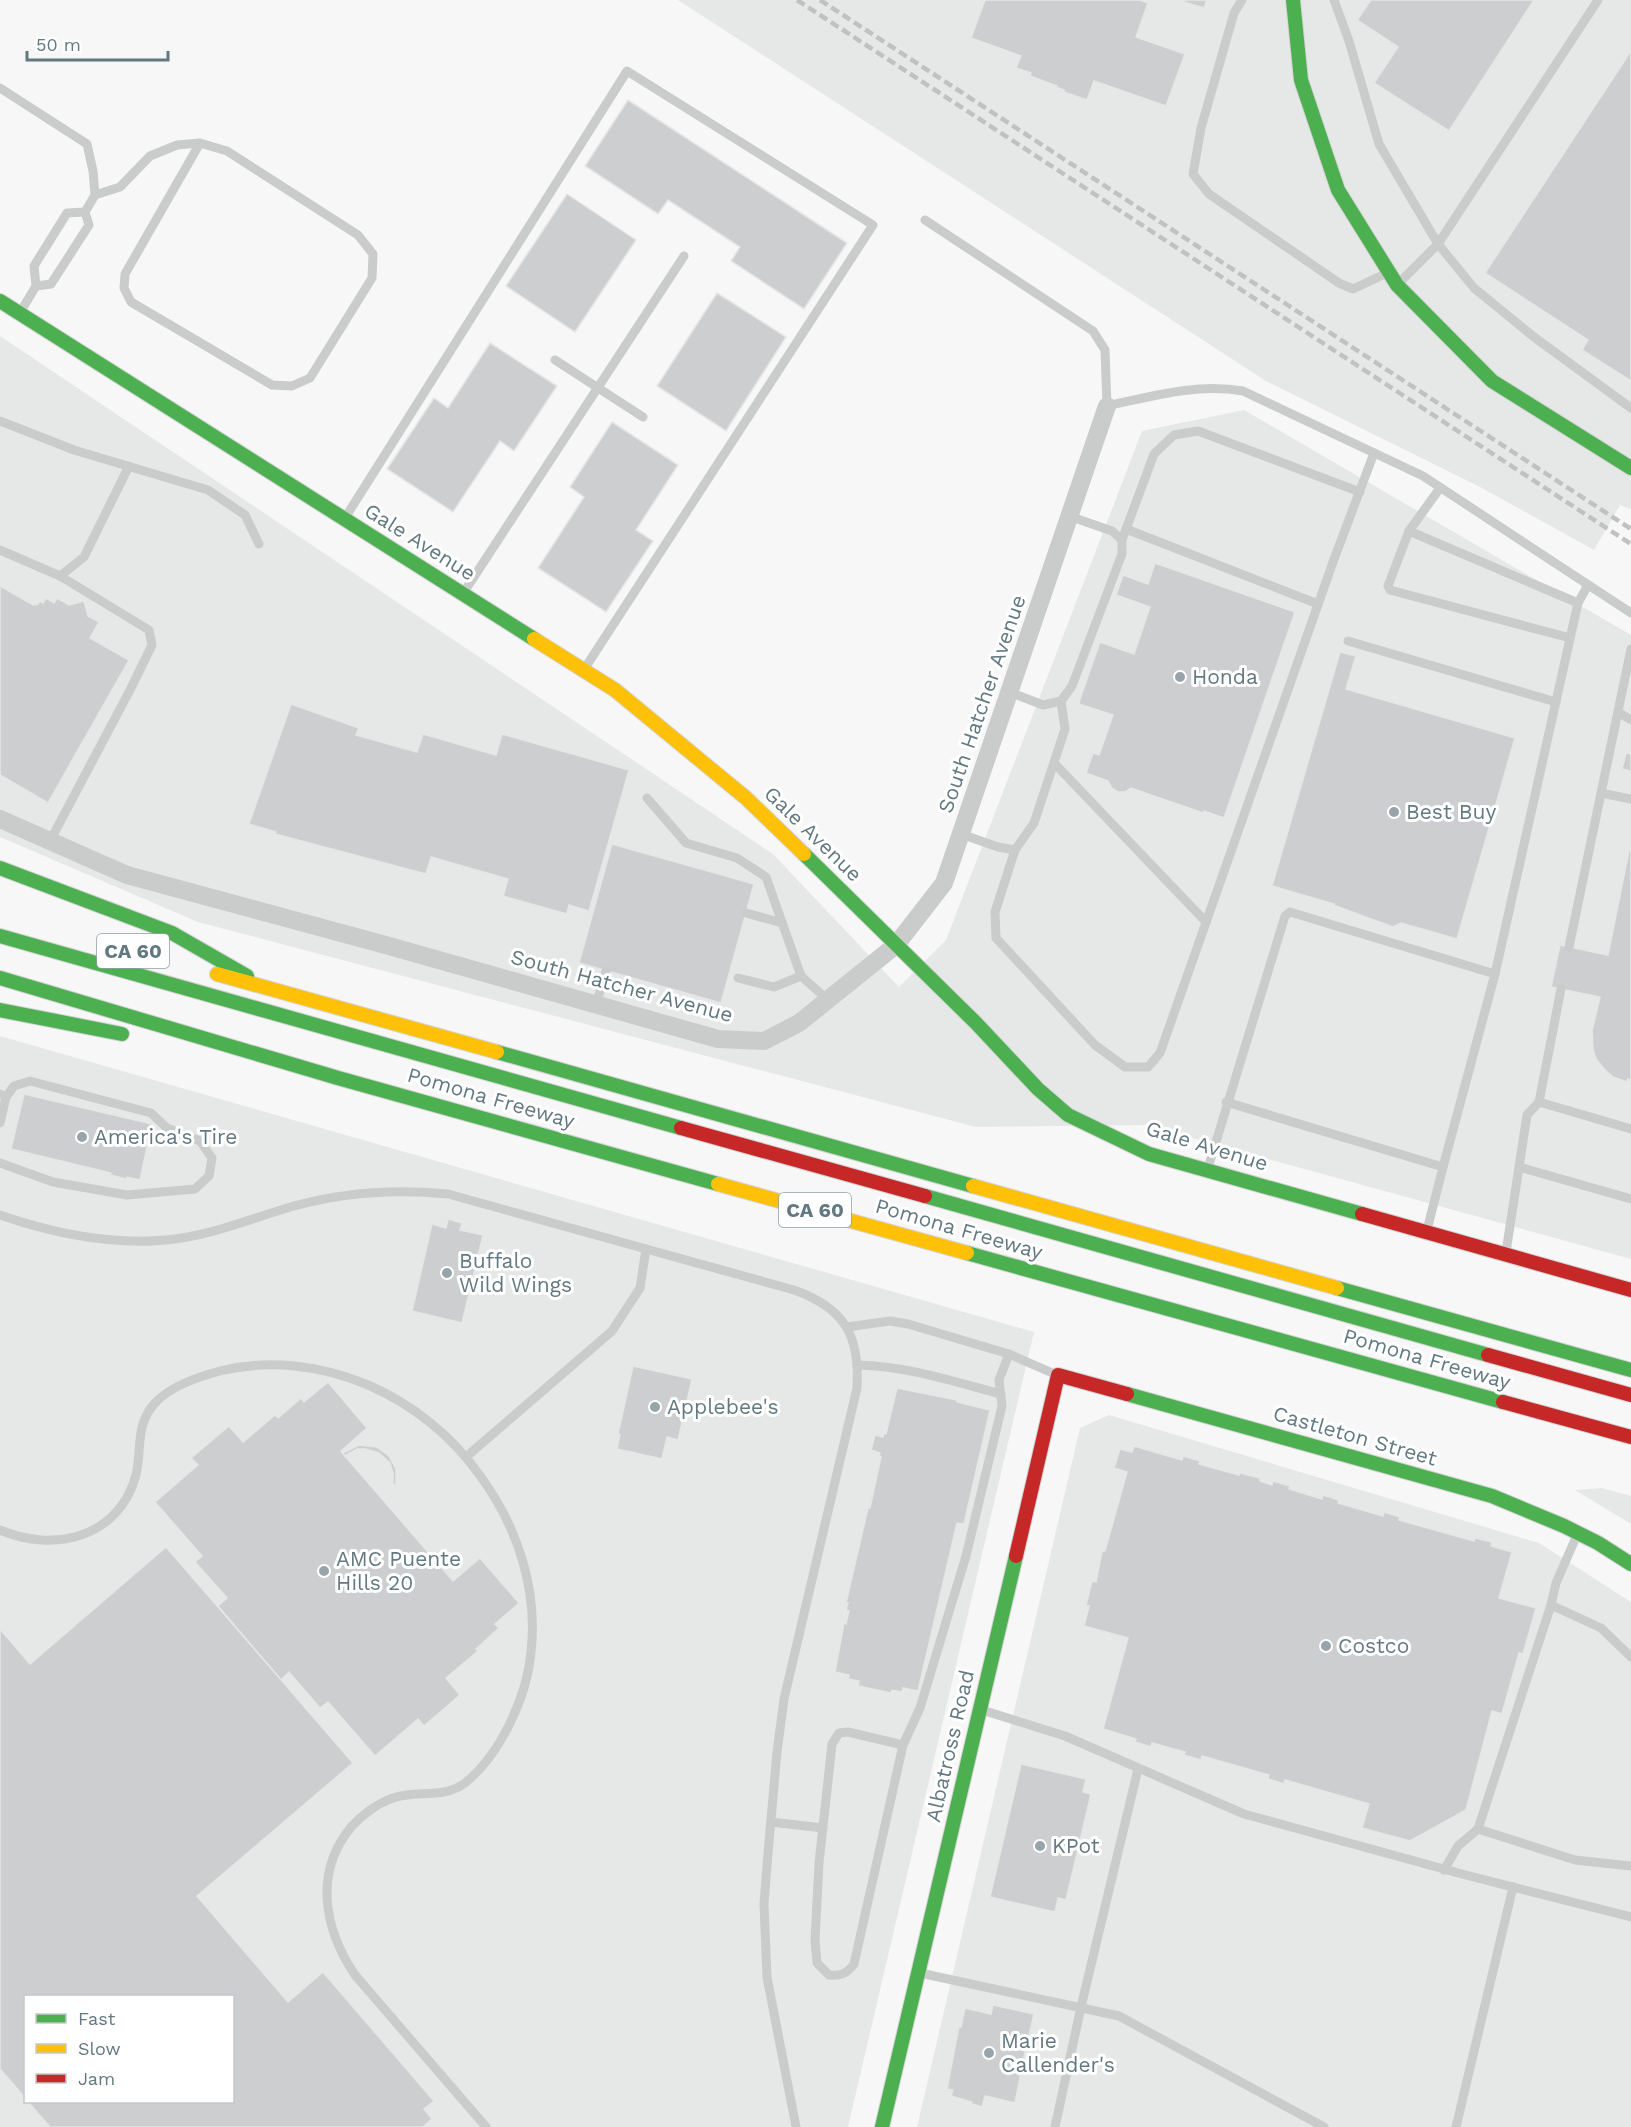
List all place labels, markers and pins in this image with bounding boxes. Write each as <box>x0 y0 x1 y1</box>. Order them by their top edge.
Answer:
place label: Honda <box>1192 664 1258 689</box>
marker: Honda <box>1173 670 1187 684</box>
place label: Best Buy <box>1406 799 1497 824</box>
marker: Best Buy <box>1387 805 1401 819</box>
place label: America's Tire <box>94 1124 237 1149</box>
marker: America's Tire <box>75 1130 89 1144</box>
place label: Buffalo Wild Wings <box>459 1248 572 1297</box>
marker: Buffalo Wild Wings <box>440 1266 454 1280</box>
place label: Applebee's <box>667 1394 779 1419</box>
marker: Applebee's <box>648 1400 662 1414</box>
place label: AMC Puente Hills 20 <box>336 1546 461 1595</box>
marker: AMC Puente Hills 20 <box>317 1564 331 1578</box>
place label: Costco <box>1338 1633 1409 1658</box>
marker: Costco <box>1319 1639 1333 1653</box>
place label: KPot <box>1052 1833 1100 1858</box>
marker: KPot <box>1033 1839 1047 1853</box>
place label: Marie Callender's <box>1001 2028 1115 2077</box>
marker: Marie Callender's <box>982 2046 996 2060</box>

